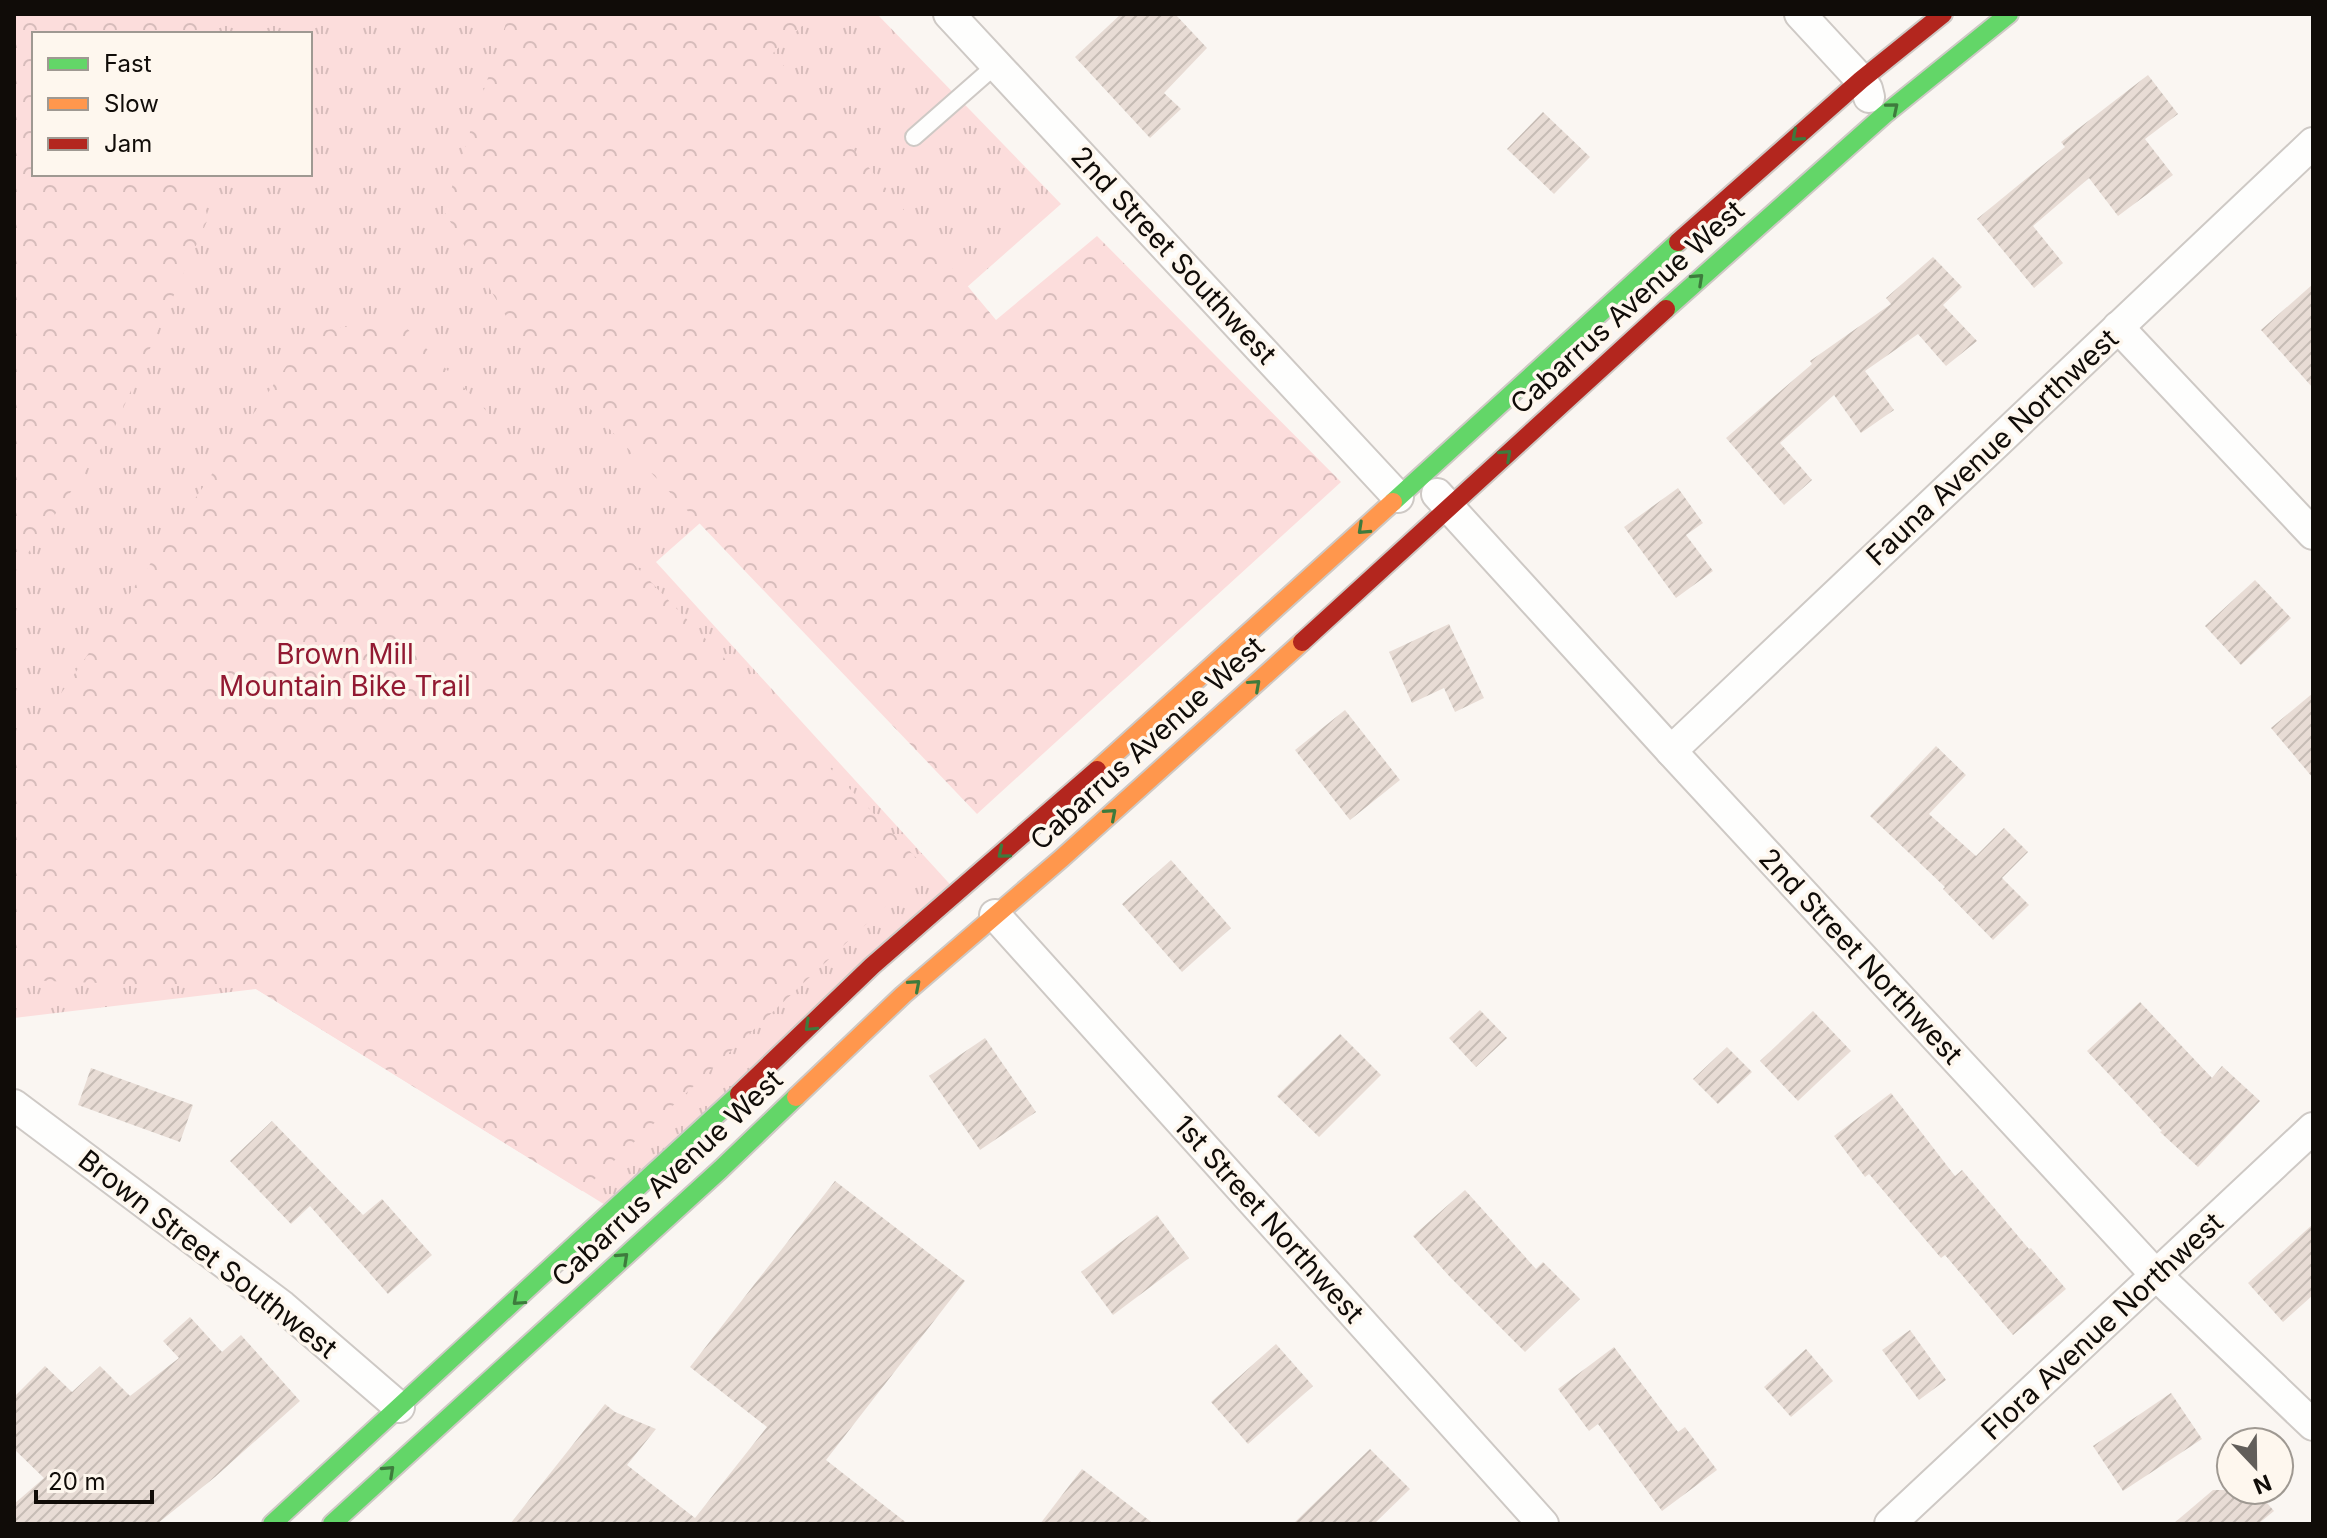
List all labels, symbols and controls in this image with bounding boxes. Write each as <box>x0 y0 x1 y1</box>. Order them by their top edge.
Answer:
legend <box>32 32 312 176</box>
text: Fast <box>104 49 152 78</box>
text: Slow <box>104 89 159 118</box>
one-way arrow <box>1884 103 1899 118</box>
one-way arrow <box>1792 126 1807 141</box>
text: Jam <box>104 129 152 158</box>
street label: 2nd Street Southwest <box>1064 139 1284 371</box>
street label: Cabarrus Avenue West <box>1503 193 1751 421</box>
one-way arrow <box>1689 274 1703 289</box>
street label: Fauna Avenue Northwest <box>1859 321 2125 573</box>
one-way arrow <box>1497 450 1512 464</box>
one-way arrow <box>1358 520 1372 535</box>
street label: Cabarrus Avenue West <box>1023 629 1271 857</box>
park label: Brown Mill Mountain Bike Trail <box>219 637 471 703</box>
one-way arrow <box>1245 681 1260 695</box>
one-way arrow <box>1102 810 1117 824</box>
street label: 2nd Street Northwest <box>1752 841 1970 1071</box>
one-way arrow <box>998 843 1012 857</box>
one-way arrow <box>906 980 920 995</box>
one-way arrow <box>805 1017 819 1031</box>
street label: Cabarrus Avenue West <box>545 1062 789 1294</box>
street label: 1st Street Northwest <box>1167 1108 1371 1330</box>
street label: Brown Street Southwest <box>72 1143 344 1365</box>
street label: Flora Avenue Northwest <box>1974 1205 2230 1447</box>
one-way arrow <box>614 1253 628 1268</box>
one-way arrow <box>512 1290 527 1304</box>
north arrow <box>2215 1426 2295 1506</box>
scale bar <box>36 1454 152 1504</box>
one-way arrow <box>380 1466 395 1480</box>
text: 20 m <box>48 1467 106 1496</box>
text: N <box>2250 1469 2275 1500</box>

